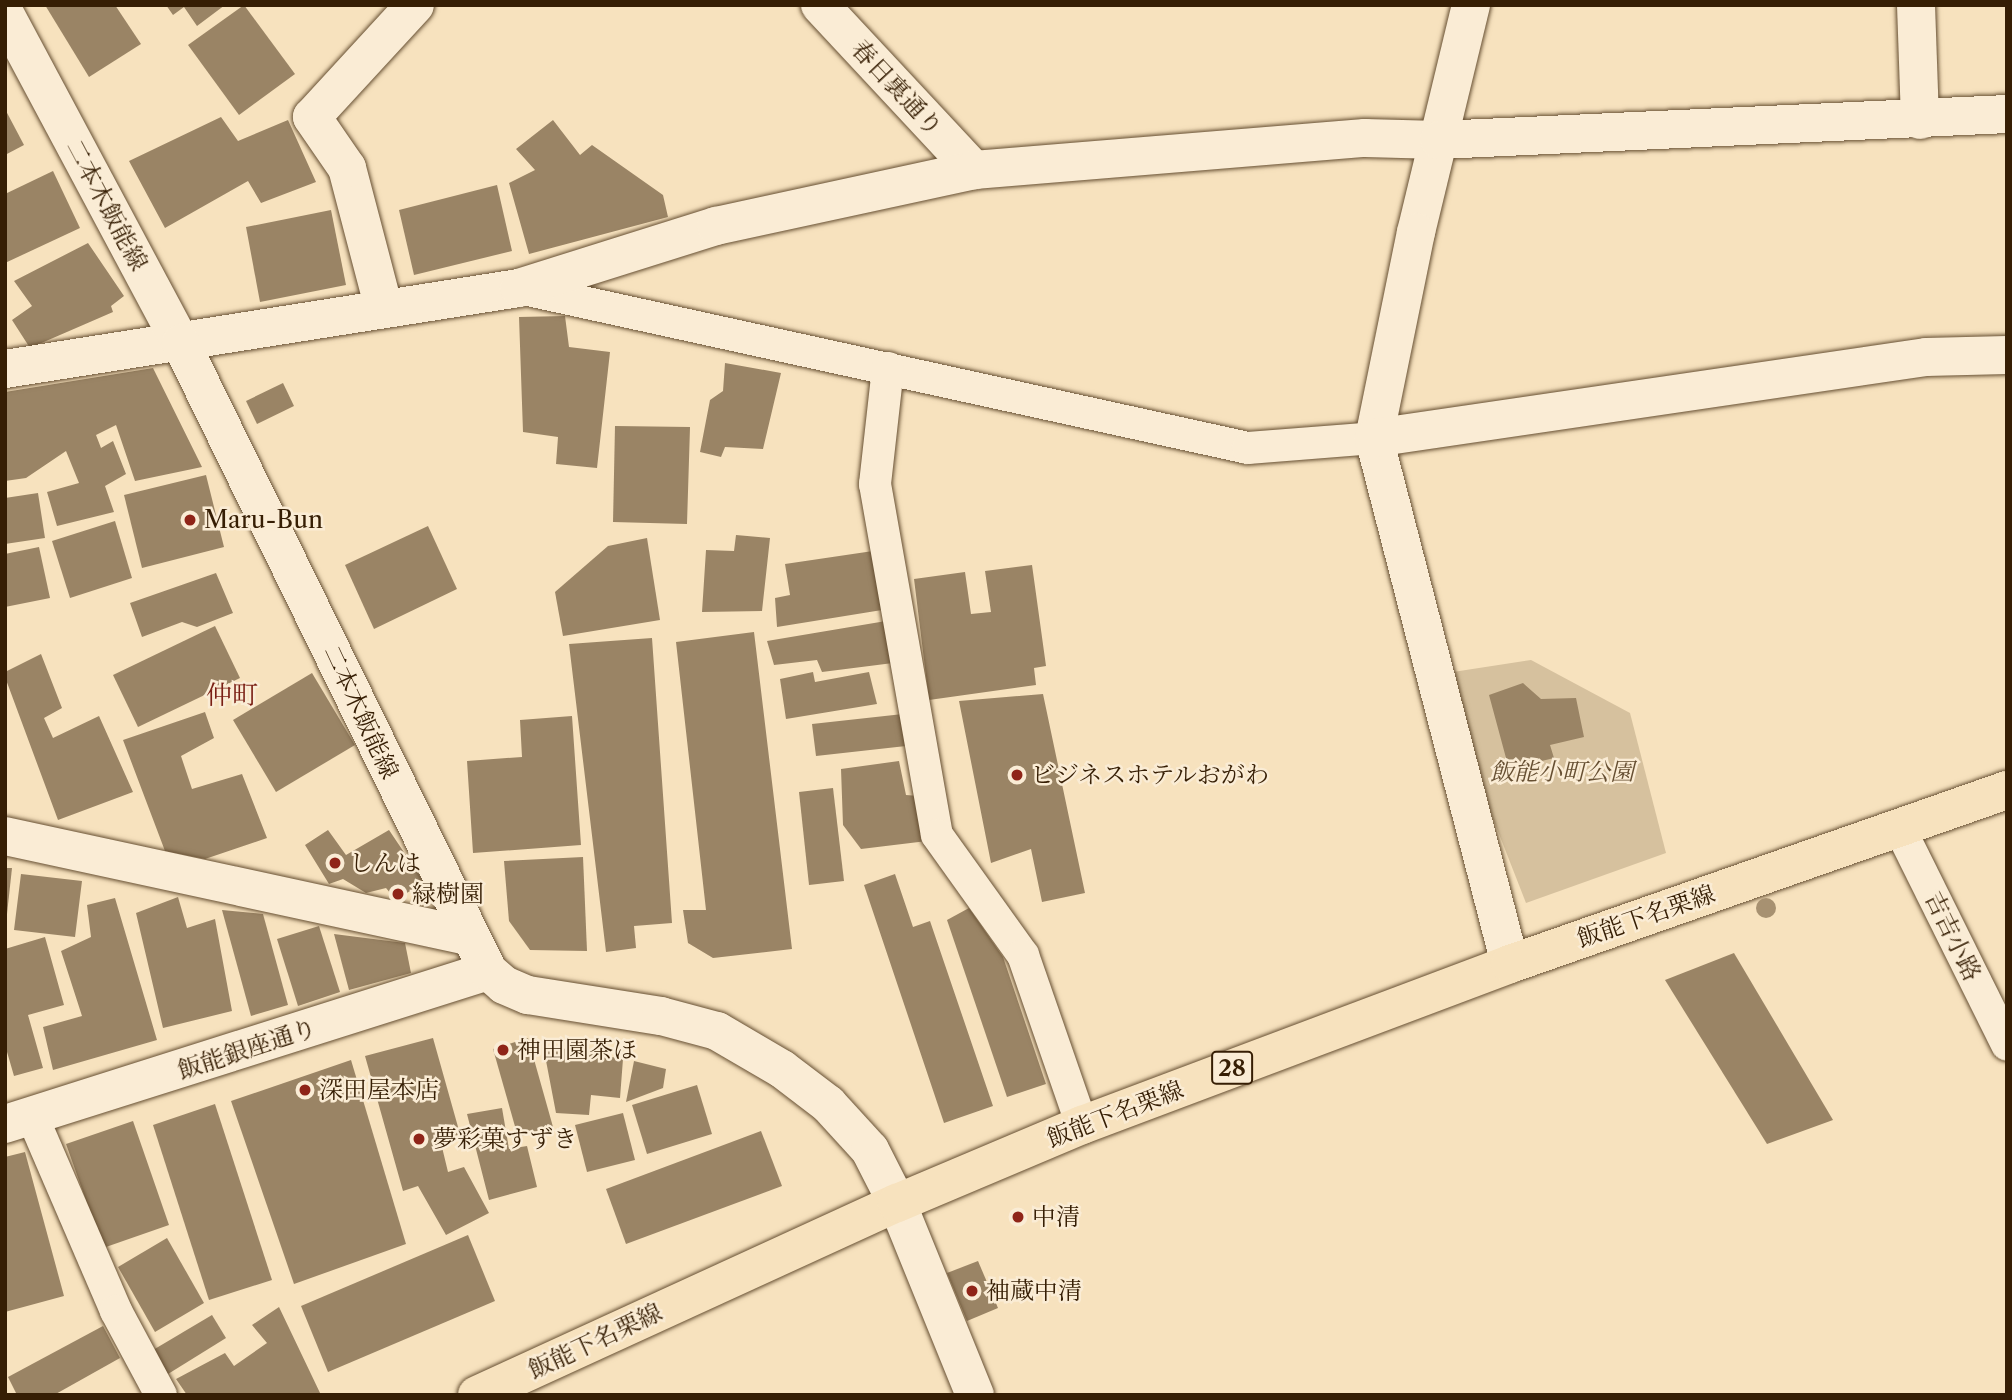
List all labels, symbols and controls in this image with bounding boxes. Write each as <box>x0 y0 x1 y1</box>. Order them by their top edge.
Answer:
street label: 春日裏通り <box>846 34 948 142</box>
street label: 二本木飯能線 <box>60 135 154 275</box>
place label: Maru-Bun <box>204 506 323 534</box>
marker: Maru-Bun <box>182 512 198 528</box>
street label: 二本木飯能線 <box>318 641 404 783</box>
district label: 仲町 <box>206 680 258 712</box>
park label: 飯能小町公園 <box>1490 758 1634 786</box>
place label: ビジネスホテルおがわ <box>1031 761 1271 789</box>
marker: ビジネスホテルおがわ <box>1009 767 1025 783</box>
place label: しんは <box>349 849 421 877</box>
marker: しんは <box>327 855 343 871</box>
street label: 飯能下名栗線 <box>1573 879 1719 953</box>
place label: 緑樹園 <box>412 880 484 908</box>
marker: 緑樹園 <box>390 886 406 902</box>
street label: 吉吉小路 <box>1919 887 1987 985</box>
street label: 飯能銀座通り <box>174 1013 320 1085</box>
place label: 神田園茶ほ <box>517 1036 637 1064</box>
marker: 神田園茶ほ <box>495 1042 511 1058</box>
road number: 28 <box>1211 1049 1253 1088</box>
street label: 飯能下名栗線 <box>1043 1075 1187 1153</box>
place label: 深田屋本店 <box>319 1076 439 1104</box>
marker: 深田屋本店 <box>297 1082 313 1098</box>
place label: 夢彩菓すずき <box>433 1125 577 1153</box>
marker: 夢彩菓すずき <box>411 1131 427 1147</box>
place label: 中清 <box>1032 1203 1080 1231</box>
marker: 中清 <box>1010 1209 1026 1225</box>
place label: 袖蔵中清 <box>986 1277 1082 1305</box>
marker: 袖蔵中清 <box>964 1283 980 1299</box>
street label: 飯能下名栗線 <box>524 1298 666 1384</box>

